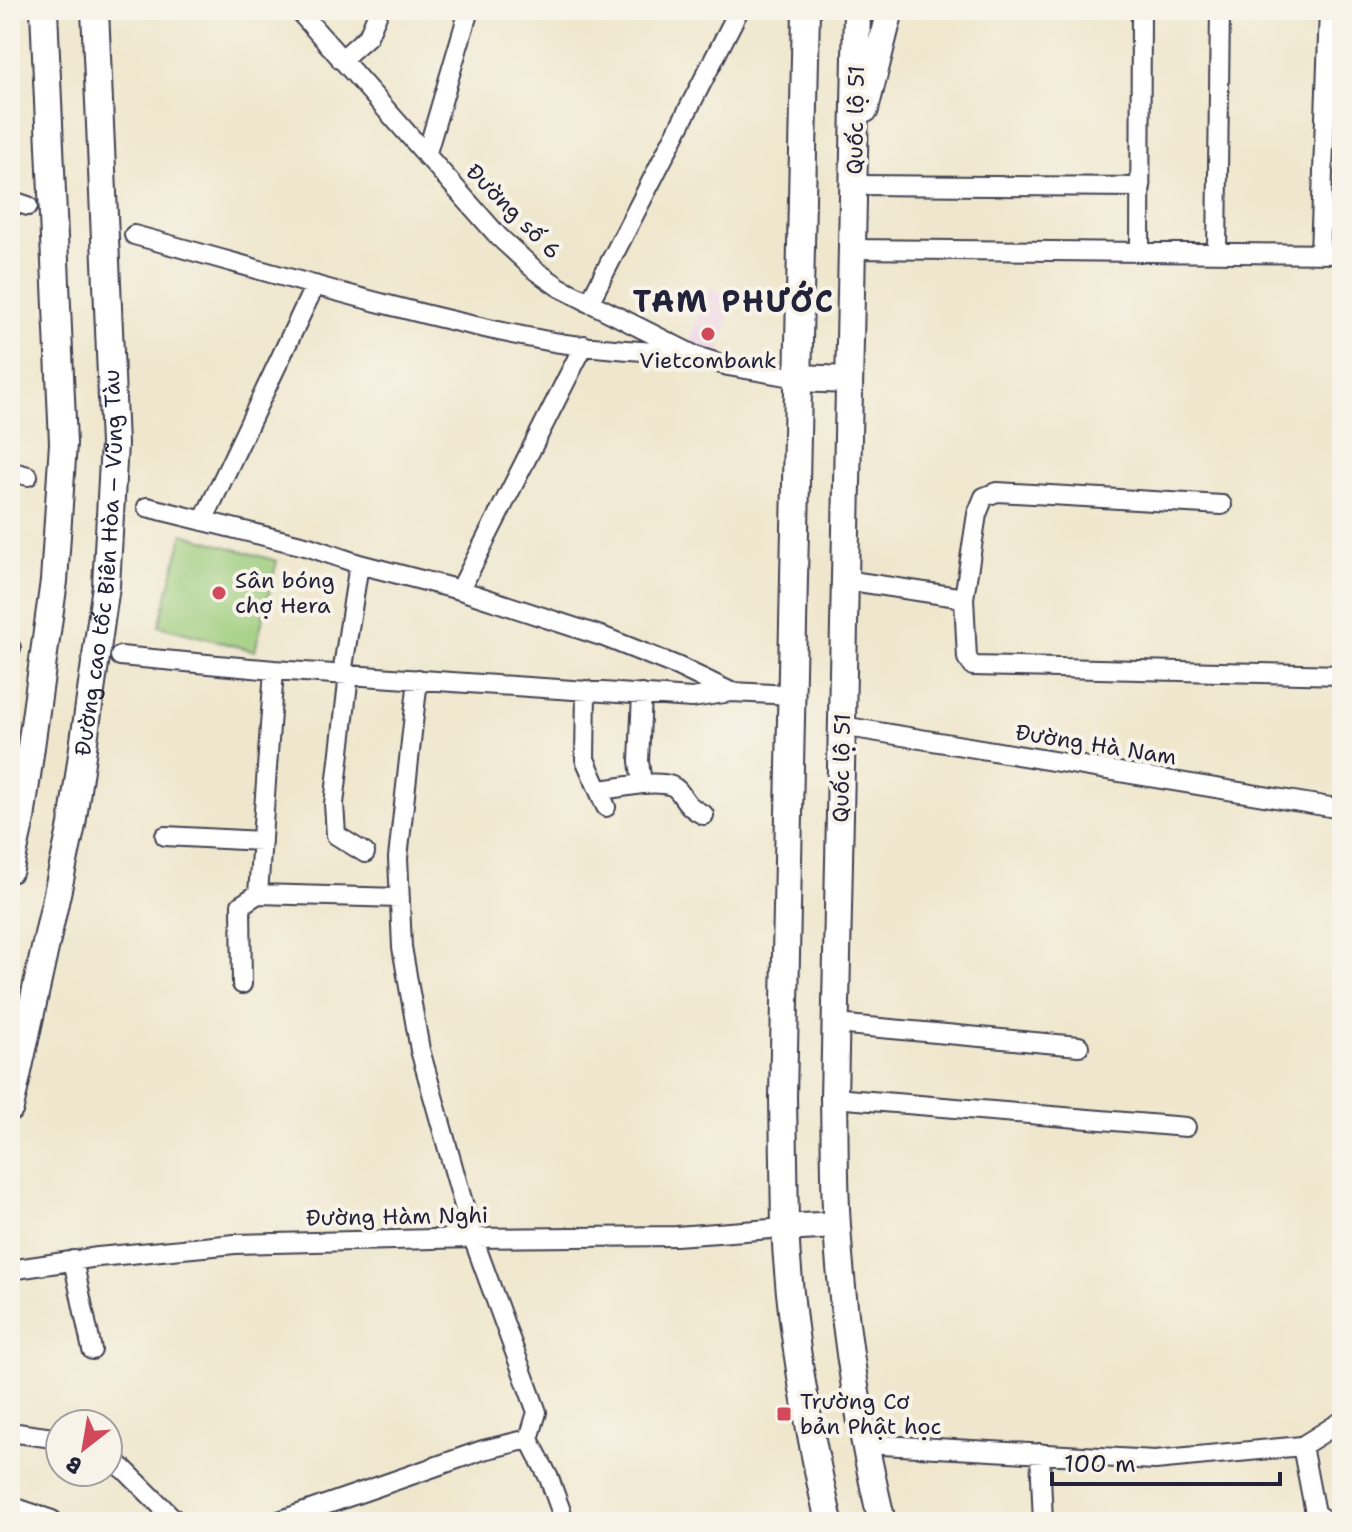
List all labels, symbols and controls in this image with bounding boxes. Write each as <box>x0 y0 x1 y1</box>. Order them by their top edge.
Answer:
street label: Quốc lộ 51 <box>840 65 871 175</box>
street label: Đường số 6 <box>460 157 568 265</box>
district label: TAM PHƯỚC <box>633 280 835 322</box>
marker: Vietcombank <box>699 325 717 343</box>
place label: Vietcombank <box>639 346 777 375</box>
street label: Đường cao tốc Biên Hòa – Vũng Tàu <box>68 369 129 758</box>
place label: Sân bóng chợ Hera <box>235 566 335 620</box>
marker: Sân bóng chợ Hera <box>210 584 228 602</box>
street label: Quốc lộ 51 <box>826 713 857 823</box>
street label: Đường Hà Nam <box>1013 717 1179 772</box>
street label: Đường Hàm Nghi <box>306 1200 488 1233</box>
place label: Trường Cơ bản Phật học <box>800 1387 942 1441</box>
marker: Trường Cơ bản Phật học <box>775 1405 793 1423</box>
north arrow <box>44 1408 124 1488</box>
scale bar <box>1052 1436 1280 1486</box>
text: 100 m <box>1064 1448 1136 1480</box>
text: B <box>61 1449 87 1481</box>

